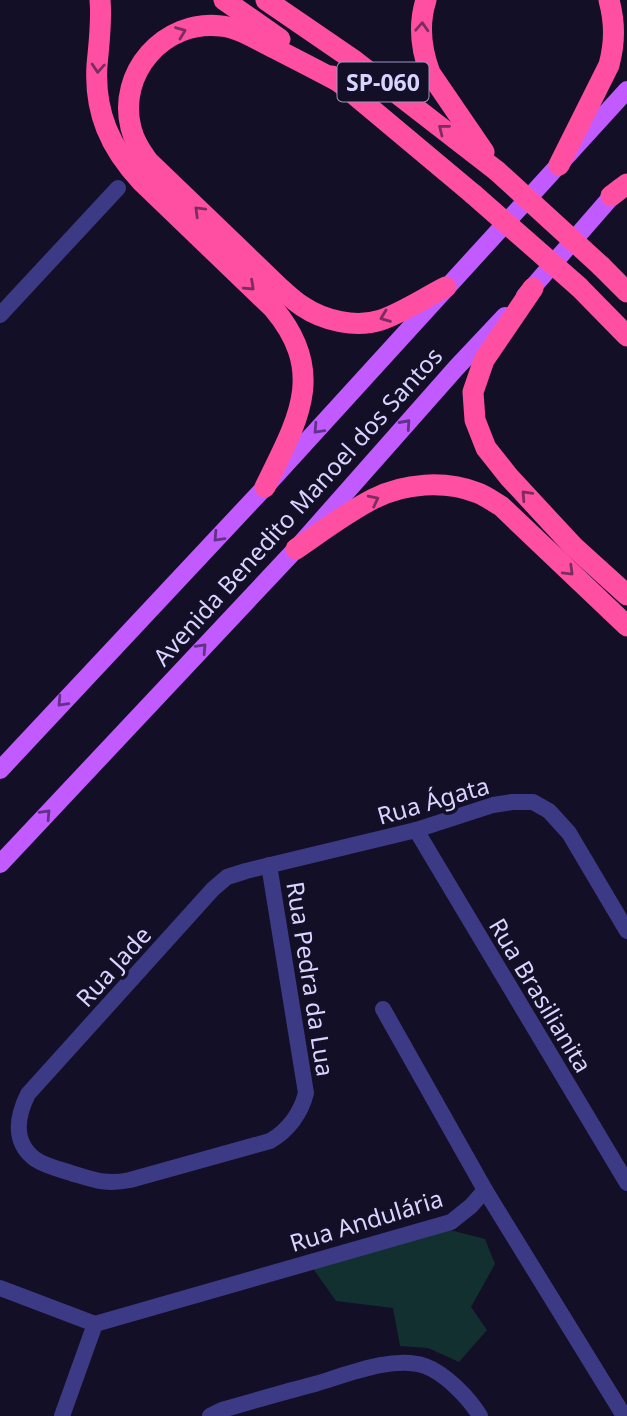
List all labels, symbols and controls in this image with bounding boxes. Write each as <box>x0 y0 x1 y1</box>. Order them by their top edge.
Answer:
one-way arrow <box>414 21 429 32</box>
one-way arrow <box>174 27 186 41</box>
road number: SP-060 <box>338 62 428 102</box>
one-way arrow <box>91 63 106 74</box>
one-way arrow <box>439 124 451 137</box>
one-way arrow <box>194 206 207 219</box>
one-way arrow <box>242 278 255 291</box>
one-way arrow <box>379 309 391 323</box>
street label: Avenida Benedito Manoel dos Santos <box>145 340 449 672</box>
one-way arrow <box>398 420 410 433</box>
one-way arrow <box>314 421 326 434</box>
one-way arrow <box>522 490 535 503</box>
one-way arrow <box>367 494 379 508</box>
one-way arrow <box>214 528 226 541</box>
one-way arrow <box>561 562 574 575</box>
one-way arrow <box>193 643 206 656</box>
one-way arrow <box>58 694 70 707</box>
street label: Rua Ágata <box>373 768 493 832</box>
one-way arrow <box>37 809 50 822</box>
street label: Rua Pedra da Lua <box>279 879 343 1079</box>
street label: Rua Brasilianita <box>482 912 600 1078</box>
street label: Rua Jade <box>68 919 158 1013</box>
street label: Rua Andulária <box>285 1181 447 1259</box>

